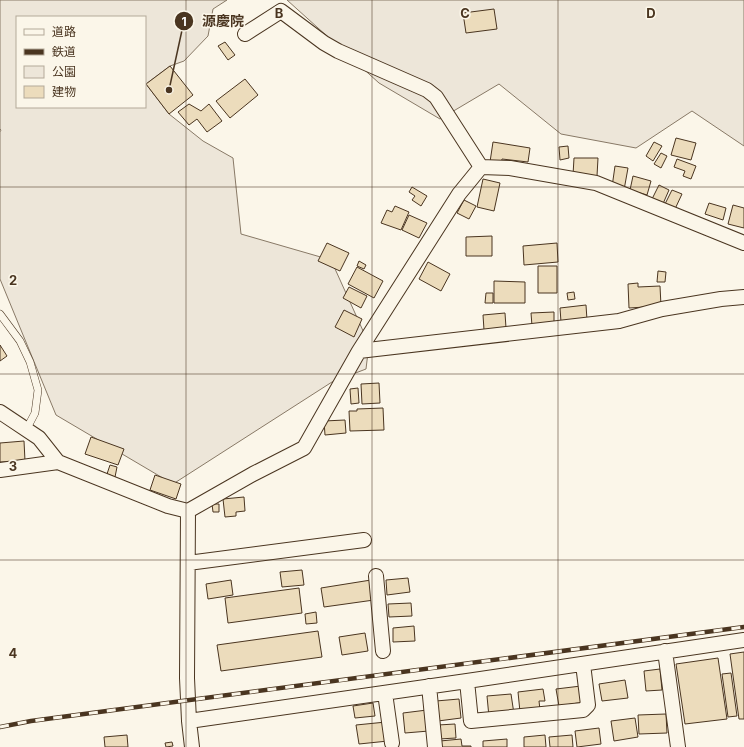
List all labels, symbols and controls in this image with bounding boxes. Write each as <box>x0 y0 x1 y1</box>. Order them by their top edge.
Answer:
text: B <box>275 5 284 21</box>
text: C <box>460 5 470 21</box>
text: D <box>646 5 656 21</box>
callout: 源慶院 <box>174 8 252 34</box>
text: 源慶院 <box>202 12 244 29</box>
text: 1 <box>181 14 187 29</box>
legend <box>16 16 146 108</box>
text: 道路 <box>52 24 76 39</box>
text: 鉄道 <box>52 44 76 59</box>
text: 公園 <box>52 64 76 79</box>
text: 建物 <box>52 84 76 99</box>
text: 2 <box>9 272 17 288</box>
text: 3 <box>9 458 17 474</box>
text: 4 <box>9 645 18 661</box>

